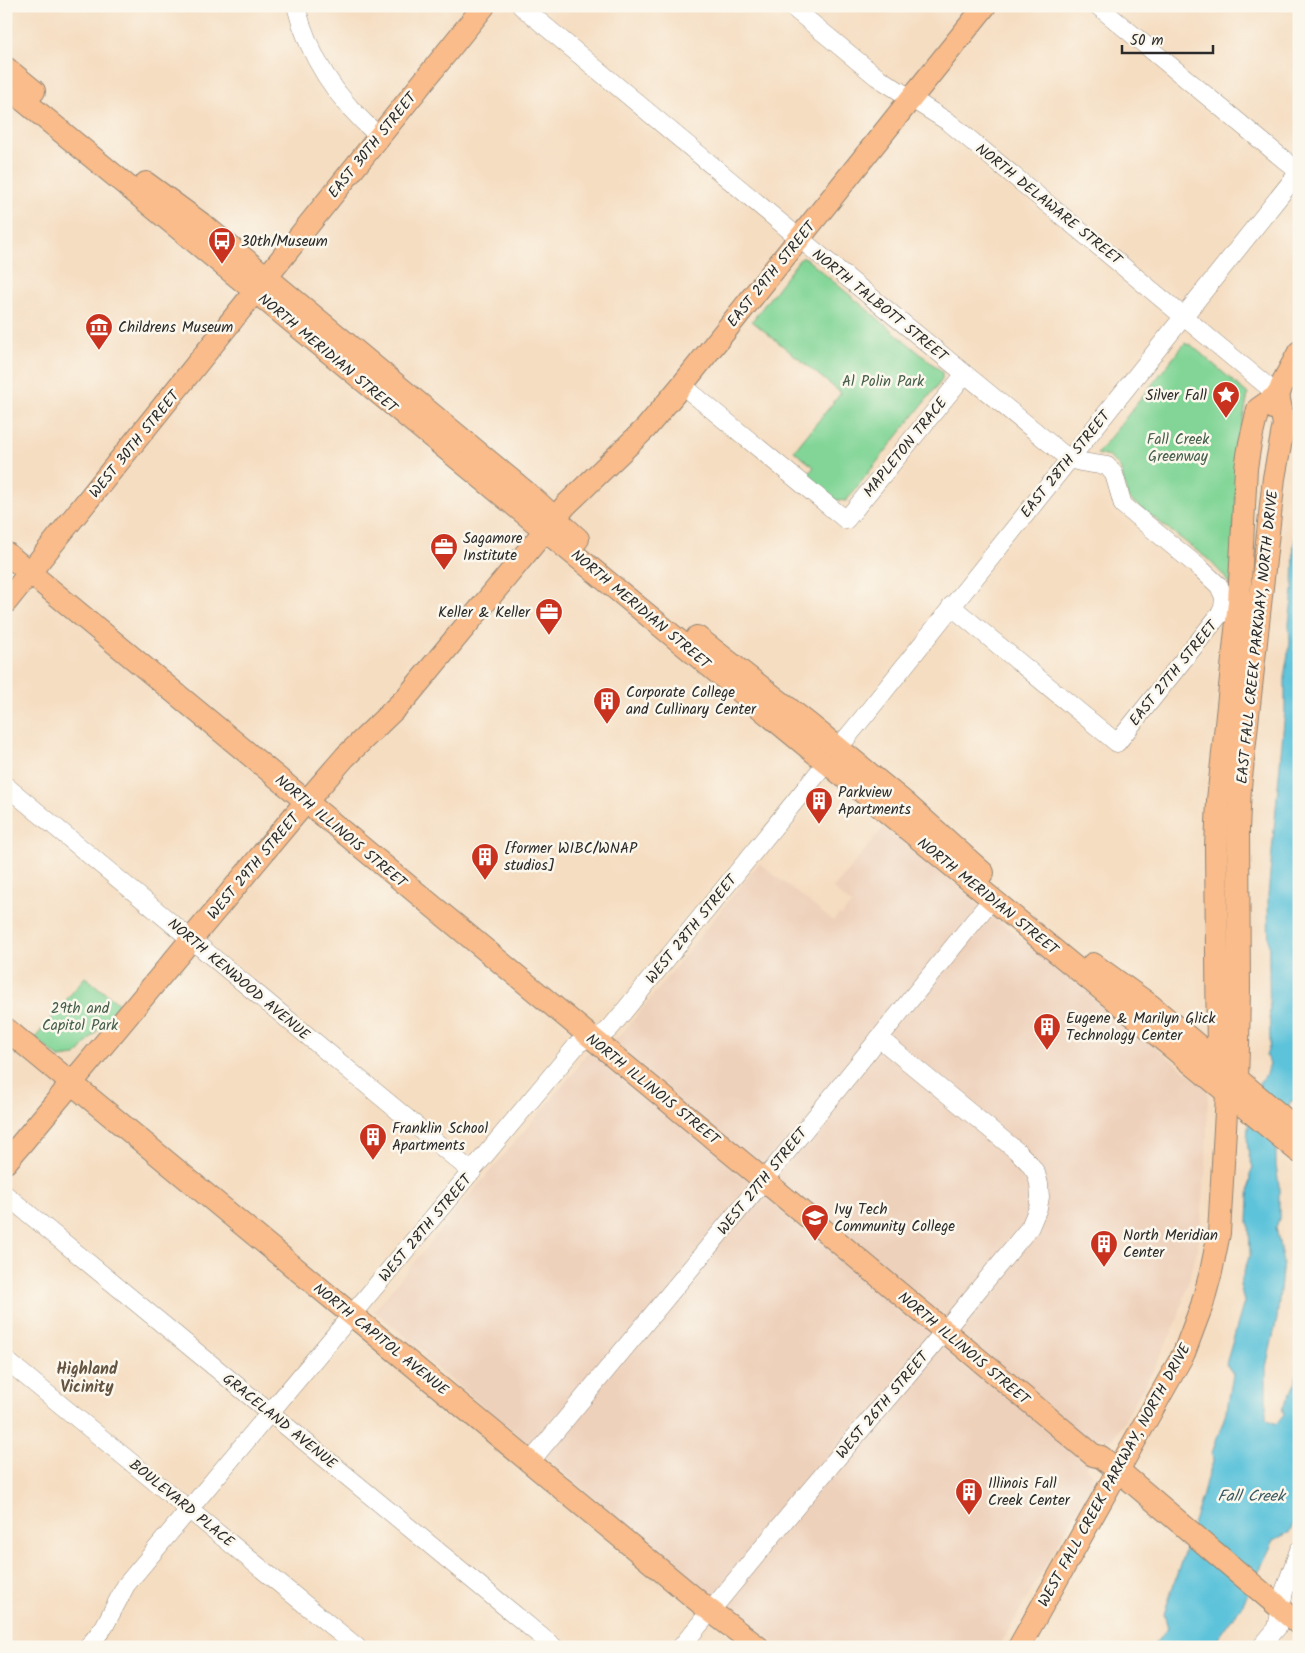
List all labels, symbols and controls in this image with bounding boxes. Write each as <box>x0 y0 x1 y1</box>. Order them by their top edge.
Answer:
scale bar <box>1122 22 1214 54</box>
text: 50 m <box>1130 29 1164 53</box>
street label: EAST 30TH STREET <box>322 86 424 204</box>
street label: NORTH DELAWARE STREET <box>970 138 1128 273</box>
street label: EAST 29TH STREET <box>721 215 823 333</box>
bus stop icon: 30th/Museum <box>207 226 237 265</box>
place label: 30th/Museum <box>241 230 328 254</box>
street label: NORTH TALBOTT STREET <box>806 243 954 369</box>
street label: NORTH MERIDIAN STREET <box>252 288 404 421</box>
museum icon: Childrens Museum <box>84 312 114 351</box>
place label: Childrens Museum <box>118 316 233 340</box>
park label: Al Polin Park <box>842 370 925 394</box>
place icon: Silver Fall <box>1211 380 1241 419</box>
street label: WEST 30TH STREET <box>84 384 187 504</box>
place label: Silver Fall <box>1145 384 1207 408</box>
street label: MAPLETON TRACE <box>858 391 955 503</box>
street label: EAST 28TH STREET <box>1015 404 1118 523</box>
park label: Fall Creek Greenway <box>1147 428 1210 469</box>
street label: EAST FALL CREEK PARKWAY, NORTH DRIVE <box>1231 488 1285 785</box>
place label: Sagamore Institute <box>463 527 523 568</box>
office icon: Sagamore Institute <box>429 532 459 571</box>
street label: NORTH MERIDIAN STREET <box>565 544 717 677</box>
office icon: Keller & Keller <box>534 597 564 636</box>
place label: Keller & Keller <box>438 601 531 625</box>
street label: EAST 27TH STREET <box>1124 614 1225 732</box>
place label: Corporate College and Cullinary Center <box>626 681 757 722</box>
building icon: Corporate College and Cullinary Center <box>592 686 622 725</box>
street label: NORTH ILLINOIS STREET <box>269 769 413 896</box>
place label: Parkview Apartments <box>838 781 912 822</box>
building icon: Parkview Apartments <box>804 786 834 825</box>
street label: WEST 29TH STREET <box>202 806 307 925</box>
street label: NORTH MERIDIAN STREET <box>911 832 1065 963</box>
place label: [former WIBC/WNAP studios] <box>504 837 638 878</box>
building icon: [former WIBC/WNAP studios] <box>470 842 500 881</box>
street label: WEST 28TH STREET <box>640 868 745 990</box>
street label: NORTH KENWOOD AVENUE <box>162 913 316 1047</box>
park label: 29th and Capitol Park <box>42 997 119 1038</box>
place label: Eugene & Marilyn Glick Technology Center <box>1066 1007 1216 1048</box>
building icon: Eugene & Marilyn Glick Technology Center <box>1032 1012 1062 1051</box>
street label: NORTH ILLINOIS STREET <box>580 1028 726 1153</box>
place label: Franklin School Apartments <box>392 1117 488 1158</box>
street label: WEST 27TH STREET <box>712 1121 815 1241</box>
building icon: Franklin School Apartments <box>358 1122 388 1161</box>
street label: WEST 28TH STREET <box>373 1168 480 1288</box>
place label: Ivy Tech Community College <box>834 1198 955 1239</box>
school or university icon: Ivy Tech Community College <box>800 1203 830 1242</box>
place label: North Meridian Center <box>1123 1224 1218 1265</box>
building icon: North Meridian Center <box>1089 1229 1119 1268</box>
street label: NORTH CAPITOL AVENUE <box>307 1277 454 1403</box>
street label: NORTH ILLINOIS STREET <box>892 1286 1036 1413</box>
street label: WEST FALL CREEK PARKWAY, NORTH DRIVE <box>1032 1338 1198 1612</box>
street label: WEST 26TH STREET <box>831 1345 936 1465</box>
district label: Highland Vicinity <box>56 1357 118 1400</box>
street label: GRACELAND AVENUE <box>217 1368 343 1476</box>
street label: BOULEVARD PLACE <box>124 1454 240 1555</box>
place label: Illinois Fall Creek Center <box>988 1472 1071 1513</box>
building icon: Illinois Fall Creek Center <box>954 1477 984 1516</box>
water label: Fall Creek <box>1218 1484 1287 1509</box>

